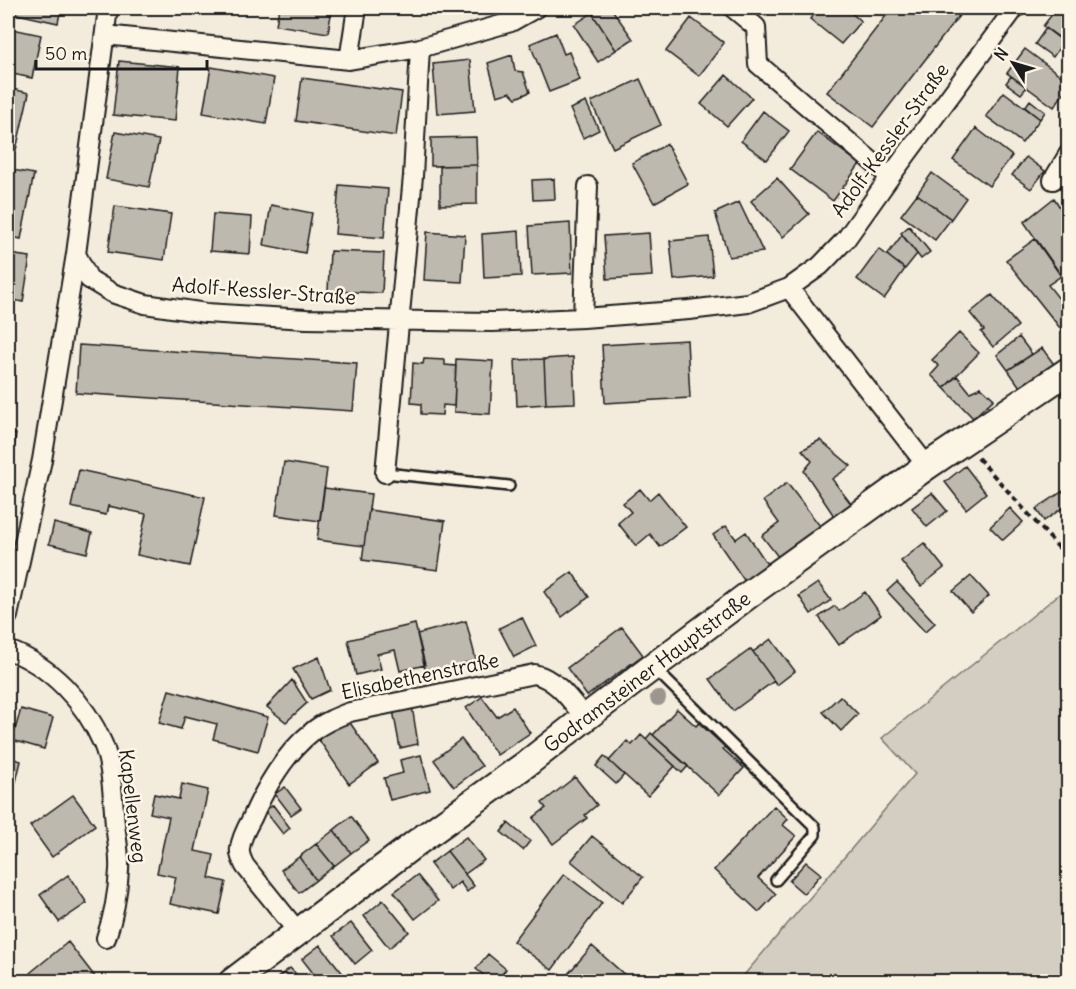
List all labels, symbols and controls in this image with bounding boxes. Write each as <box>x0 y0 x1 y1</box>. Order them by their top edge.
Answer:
scale bar <box>36 33 207 71</box>
north arrow <box>983 33 1043 93</box>
text: 50 m <box>45 42 87 65</box>
text: N <box>990 44 1012 64</box>
street label: Adolf-Kessler-Straße <box>825 58 954 222</box>
street label: Adolf-Kessler-Straße <box>171 272 357 309</box>
street label: Godramsteiner Hauptstraße <box>538 586 755 758</box>
street label: Elisabethenstraße <box>339 647 501 704</box>
street label: Kapellenweg <box>114 748 153 864</box>

